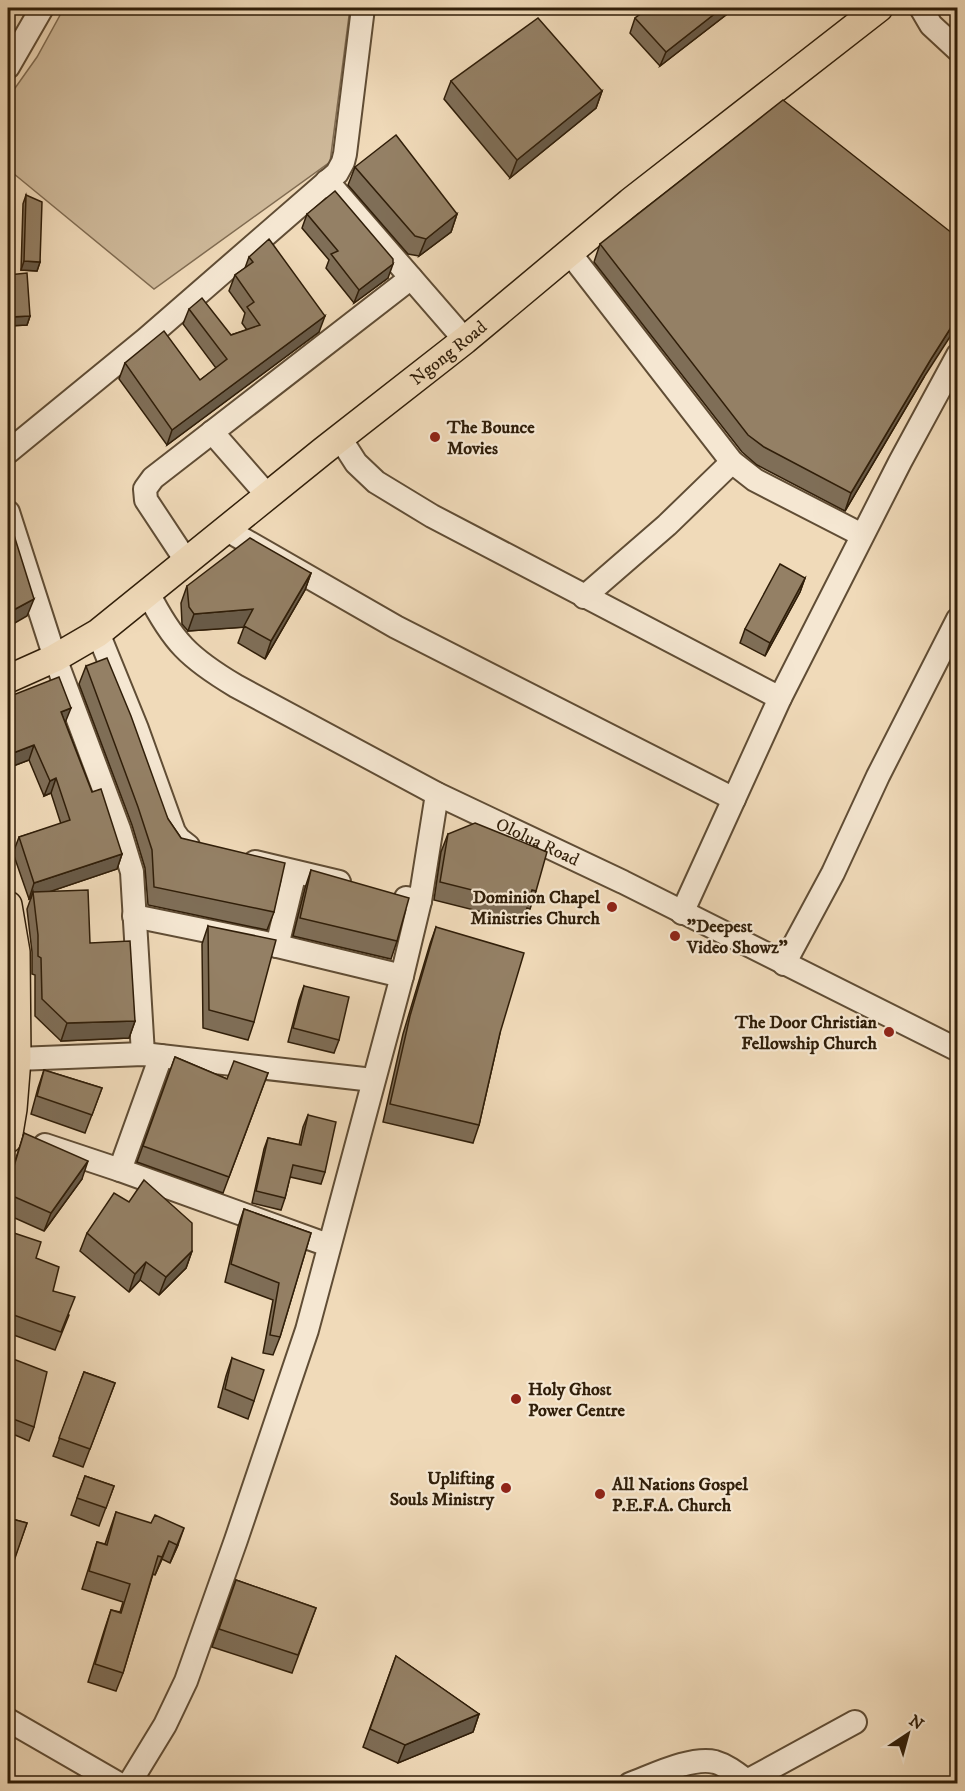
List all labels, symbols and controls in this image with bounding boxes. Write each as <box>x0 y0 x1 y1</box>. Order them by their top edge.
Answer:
street label: Ngong Road <box>406 316 492 390</box>
place label: The Bounce Movies <box>446 417 535 460</box>
marker: The Bounce Movies <box>428 430 442 444</box>
street label: Ololua Road <box>492 813 582 872</box>
place label: Dominion Chapel Ministries Church <box>471 887 601 930</box>
marker: Dominion Chapel Ministries Church <box>605 900 619 914</box>
place label: "Deepest Video Showz" <box>686 916 788 959</box>
marker: "Deepest Video Showz" <box>668 929 682 943</box>
place label: The Door Christian Fellowship Church <box>734 1012 878 1055</box>
marker: The Door Christian Fellowship Church <box>882 1025 896 1039</box>
place label: Holy Ghost Power Centre <box>528 1379 626 1422</box>
marker: Holy Ghost Power Centre <box>509 1392 523 1406</box>
place label: Uplifting Souls Ministry <box>390 1468 495 1511</box>
place label: All Nations Gospel P.E.F.A. Church <box>611 1474 748 1517</box>
marker: Uplifting Souls Ministry <box>499 1481 513 1495</box>
marker: All Nations Gospel P.E.F.A. Church <box>593 1487 607 1501</box>
north arrow <box>878 1704 938 1764</box>
text: N <box>905 1711 927 1735</box>

